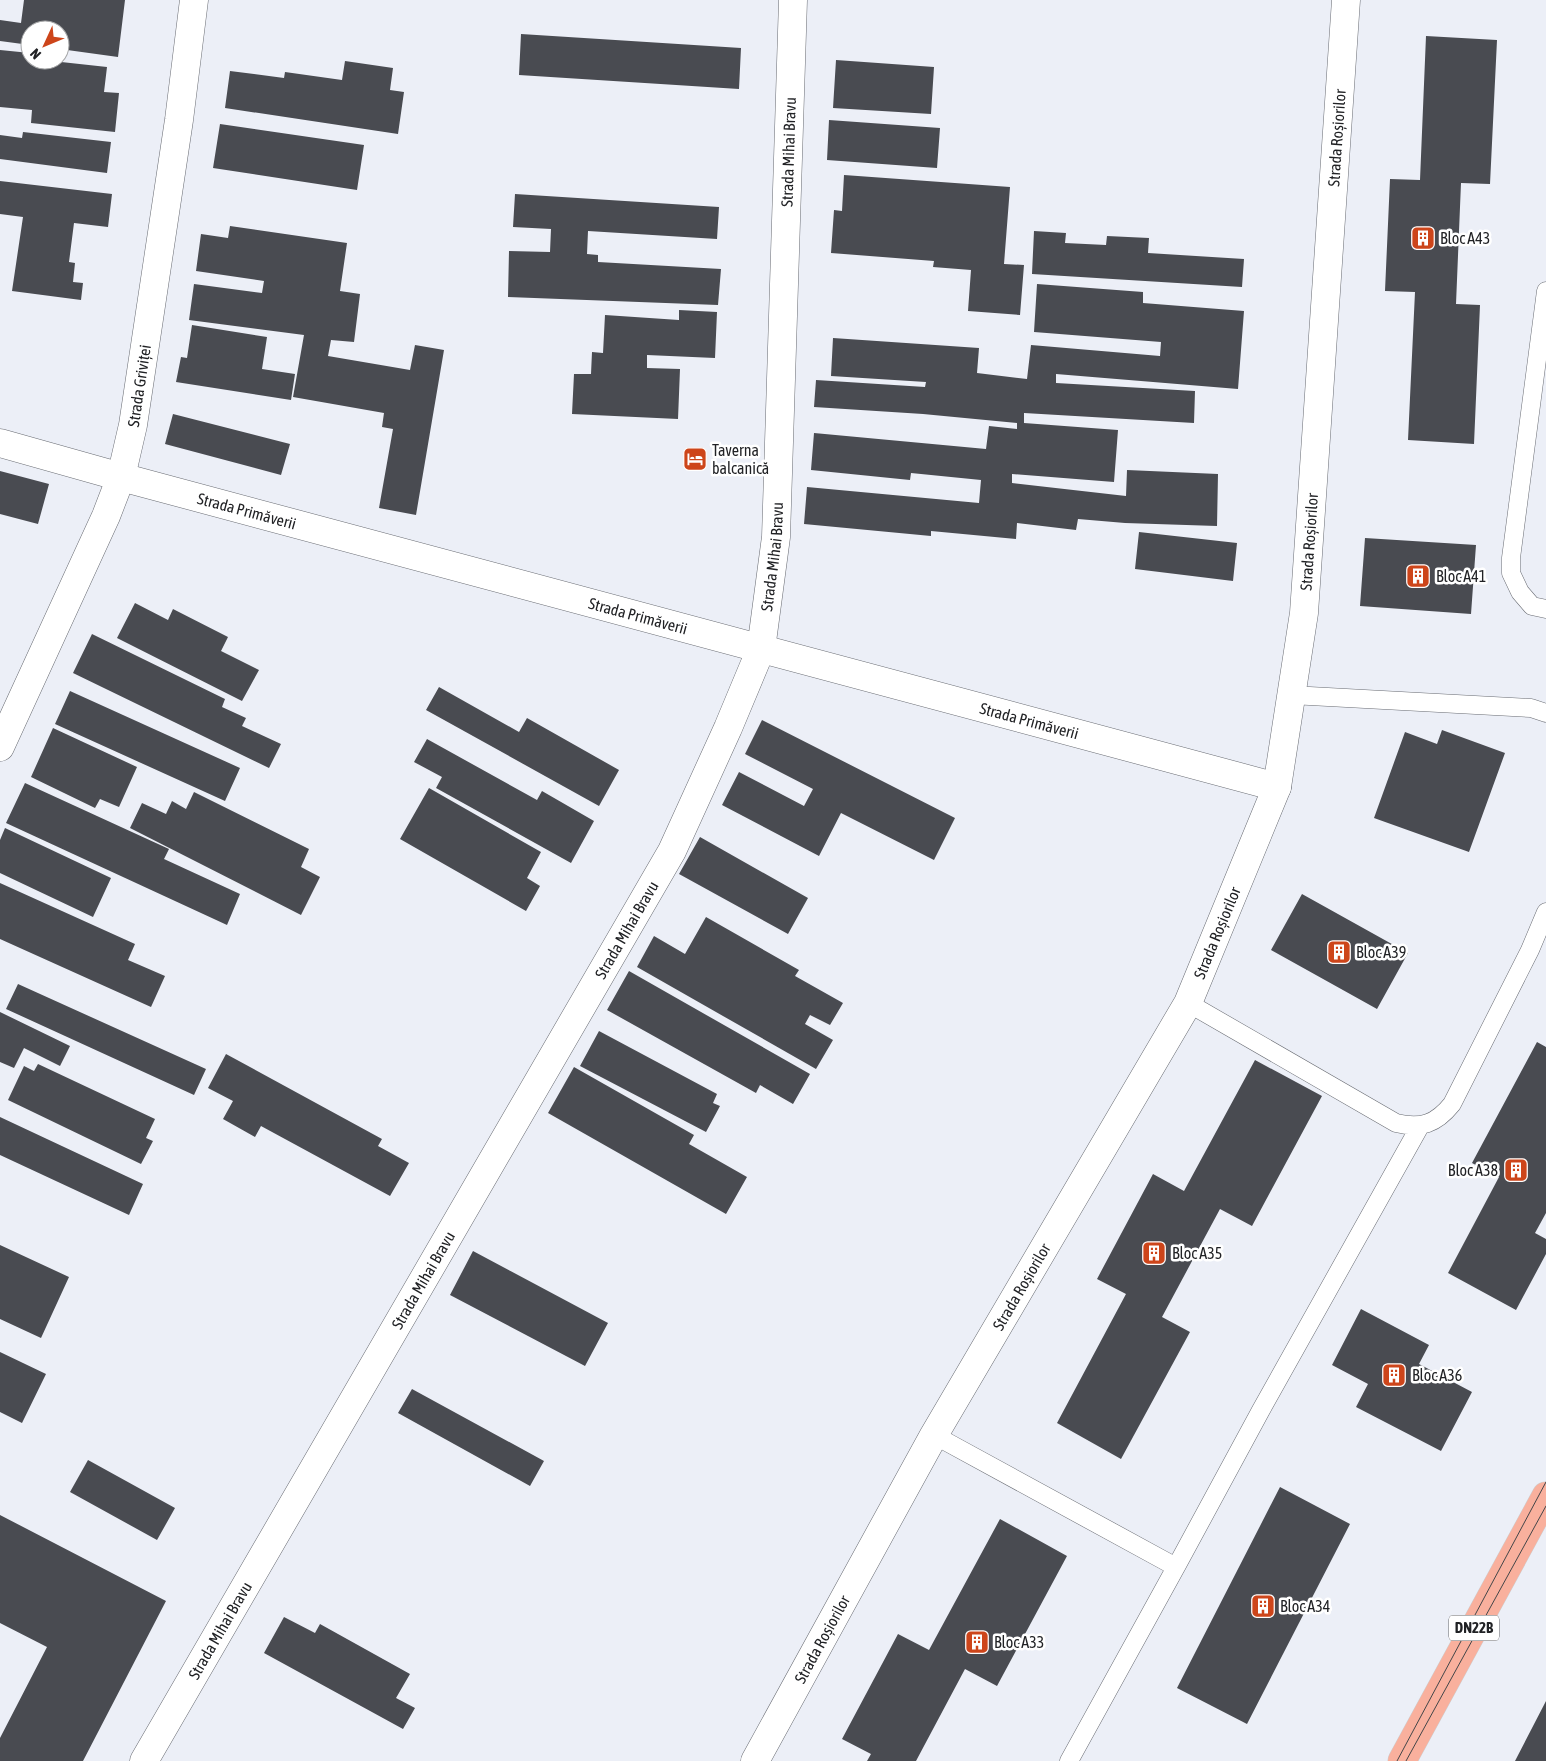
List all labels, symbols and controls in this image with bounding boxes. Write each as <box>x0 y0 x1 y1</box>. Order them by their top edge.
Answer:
north arrow <box>20 20 70 70</box>
text: N <box>27 46 44 63</box>
street label: Strada Roșiorilor <box>1324 88 1349 187</box>
street label: Strada Mihai Bravu <box>777 97 799 207</box>
building icon: Bloc A43 <box>1410 225 1436 251</box>
place label: Bloc A43 <box>1440 229 1490 247</box>
street label: Strada Griviței <box>124 343 154 428</box>
place label: Taverna balcanică <box>712 441 769 477</box>
hotel icon: Taverna balcanică <box>682 446 708 472</box>
street label: Strada Primăverii <box>196 489 298 533</box>
street label: Strada Roșiorilor <box>1297 492 1321 591</box>
street label: Strada Mihai Bravu <box>757 502 786 612</box>
building icon: Bloc A41 <box>1405 563 1431 589</box>
place label: Bloc A41 <box>1436 567 1486 585</box>
street label: Strada Primăverii <box>587 594 689 637</box>
street label: Strada Primăverii <box>978 699 1081 742</box>
street label: Strada Mihai Bravu <box>591 878 662 982</box>
street label: Strada Roșiorilor <box>1190 884 1244 981</box>
building icon: Bloc A39 <box>1326 939 1352 965</box>
place label: Bloc A39 <box>1356 943 1406 961</box>
building icon: Bloc A38 <box>1503 1157 1529 1183</box>
place label: Bloc A38 <box>1448 1161 1498 1179</box>
street label: Strada Mihai Bravu <box>388 1228 458 1332</box>
street label: Strada Roșiorilor <box>989 1240 1054 1333</box>
building icon: Bloc A35 <box>1141 1240 1167 1266</box>
place label: Bloc A35 <box>1172 1244 1222 1262</box>
building icon: Bloc A36 <box>1381 1362 1407 1388</box>
place label: Bloc A36 <box>1412 1366 1462 1384</box>
street label: Strada Mihai Bravu <box>184 1578 255 1682</box>
street label: Strada Roșiorilor <box>791 1592 853 1686</box>
building icon: Bloc A34 <box>1250 1593 1276 1619</box>
place label: Bloc A34 <box>1280 1597 1330 1615</box>
road number: DN22B <box>1449 1616 1499 1640</box>
building icon: Bloc A33 <box>964 1629 990 1655</box>
place label: Bloc A33 <box>994 1633 1044 1651</box>

